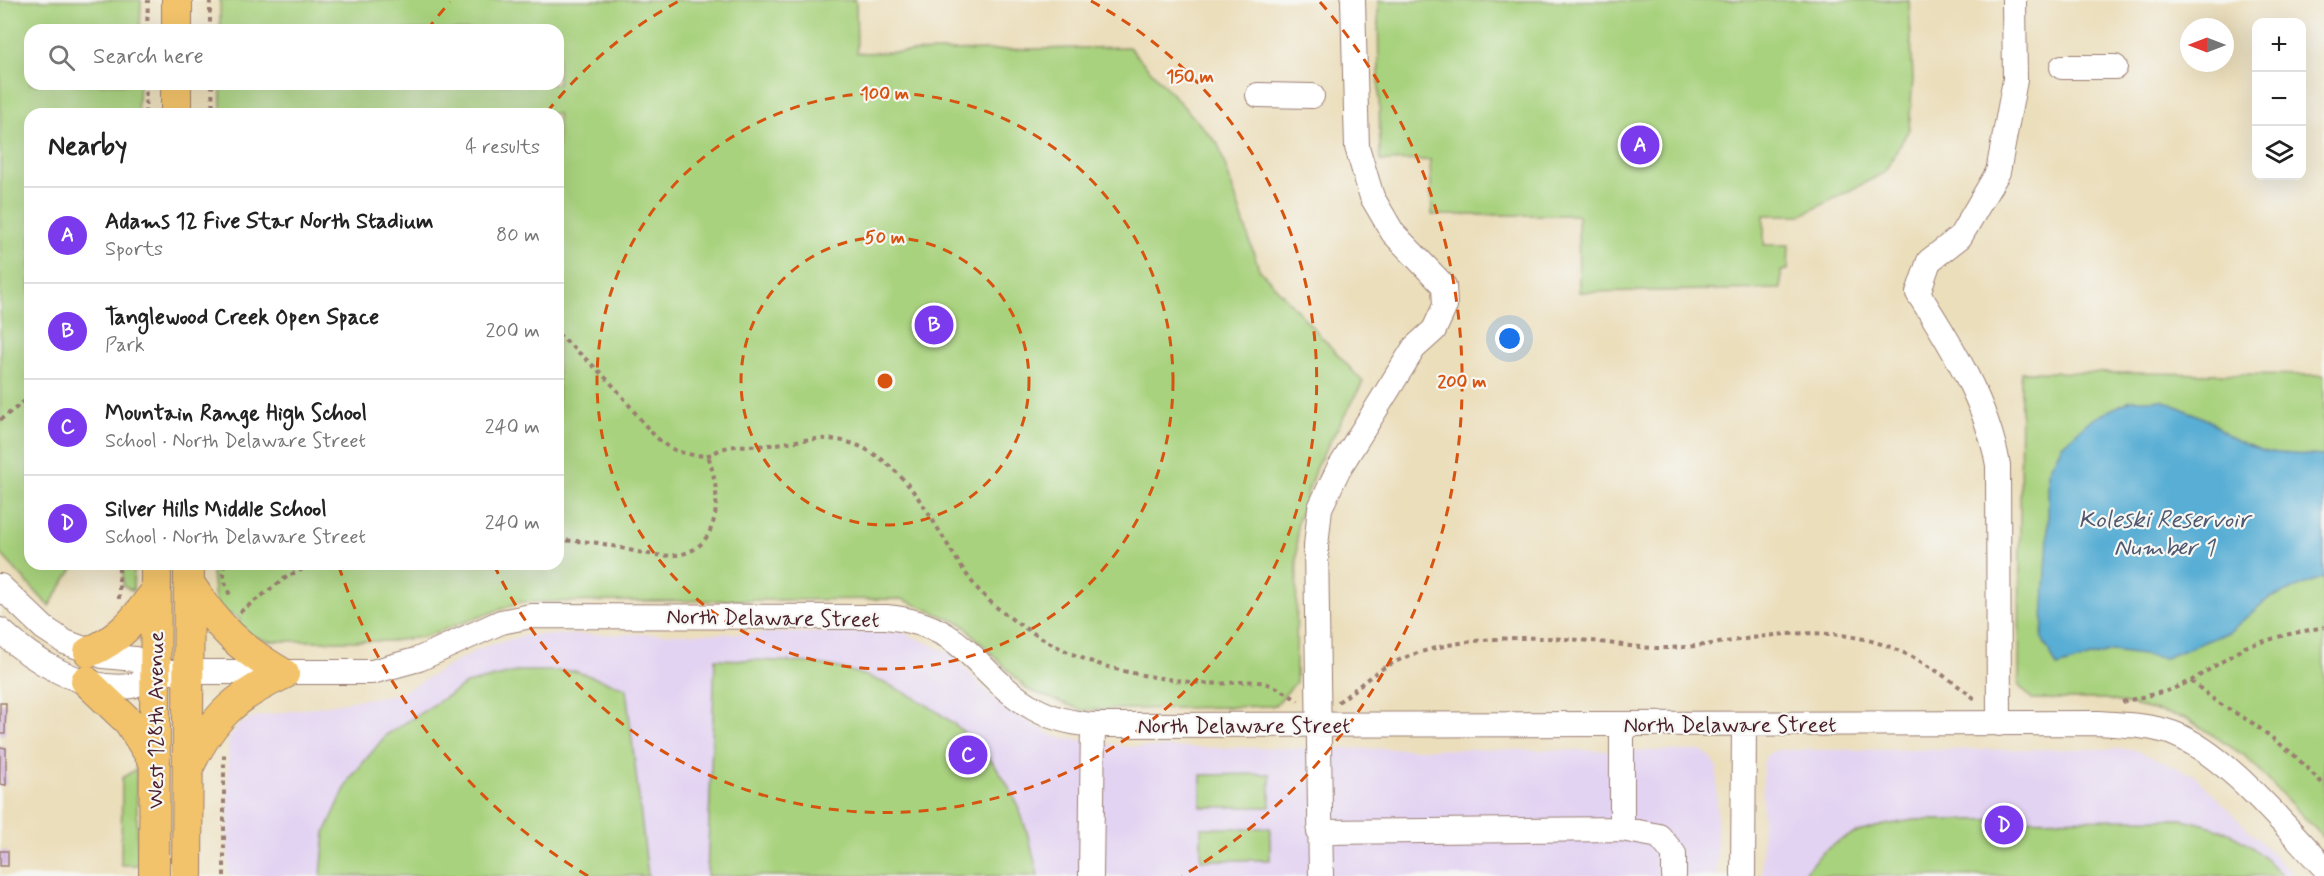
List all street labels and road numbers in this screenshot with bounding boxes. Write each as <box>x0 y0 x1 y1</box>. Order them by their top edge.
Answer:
street label: North Delaware Street <box>666 603 880 635</box>
street label: West 128th Avenue <box>143 631 171 809</box>
street label: North Delaware Street <box>1623 712 1837 740</box>
street label: North Delaware Street <box>1137 713 1351 741</box>

